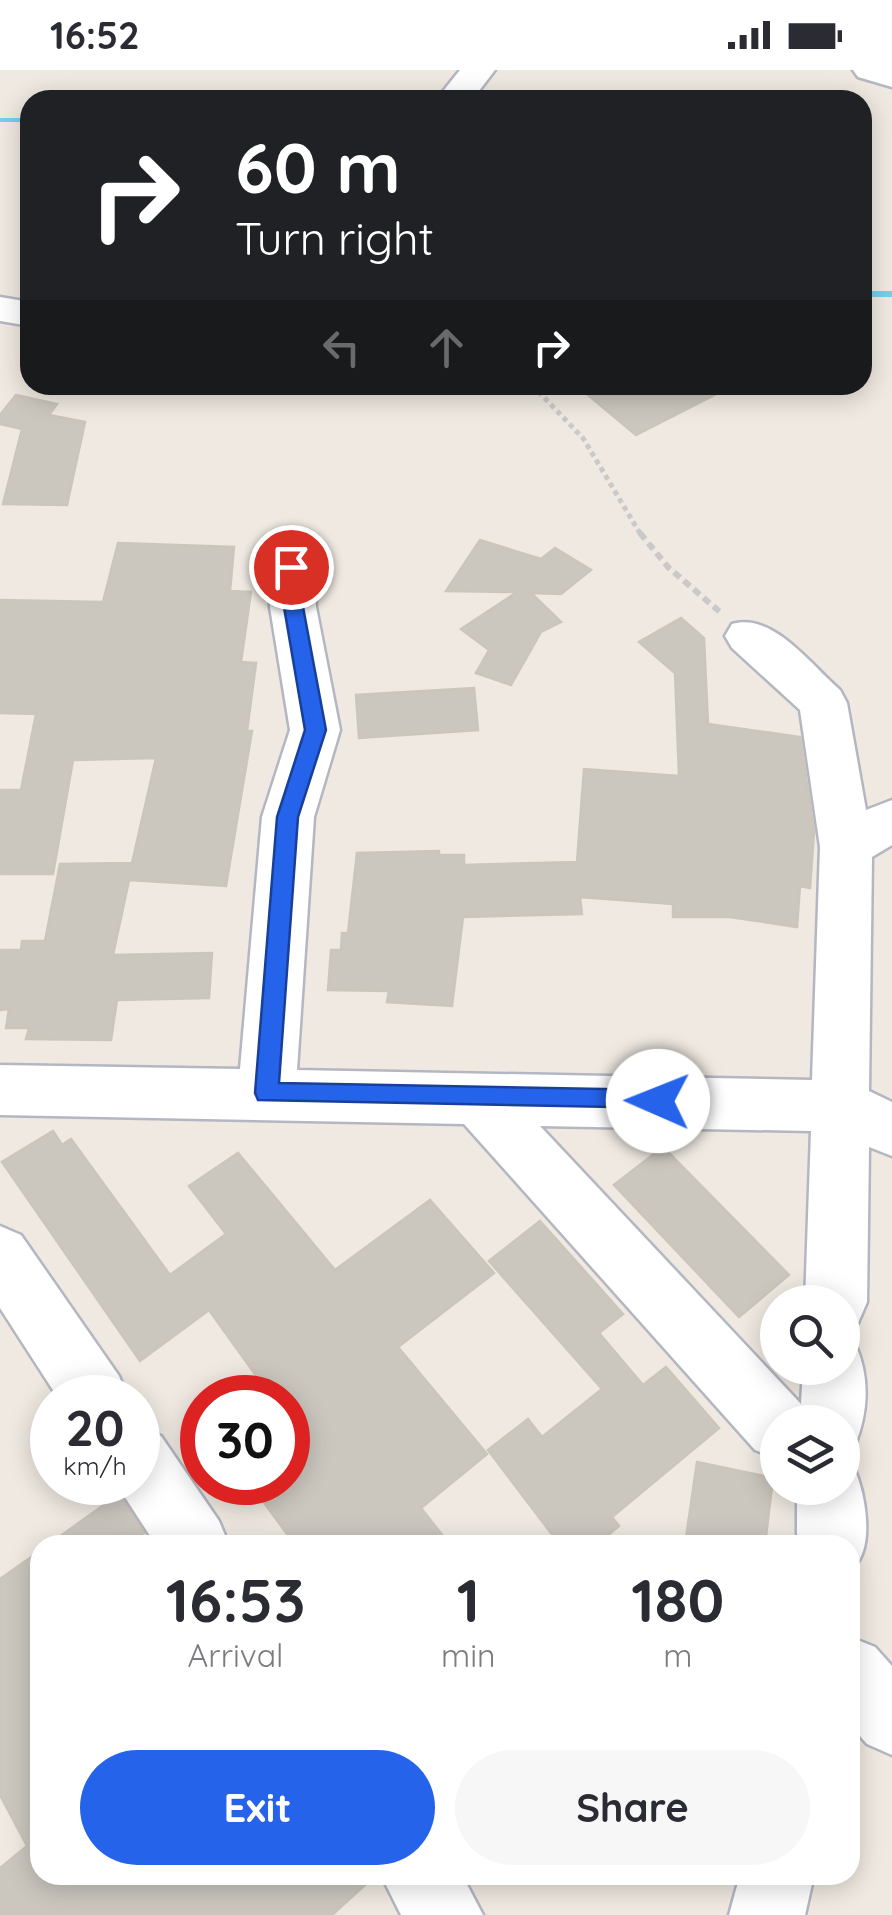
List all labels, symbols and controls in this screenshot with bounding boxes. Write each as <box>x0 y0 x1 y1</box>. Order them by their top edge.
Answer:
text: 16:52 <box>50 11 140 59</box>
text: 60 m <box>235 123 401 211</box>
icon: right <box>70 130 200 260</box>
text: Turn right <box>235 210 434 266</box>
icon: left <box>314 320 369 375</box>
icon: ahead <box>419 320 474 375</box>
icon: right <box>524 320 579 375</box>
pin <box>249 525 334 610</box>
icon: arrive <box>264 540 319 595</box>
position arrow <box>606 1049 710 1153</box>
map controls <box>760 1285 860 1505</box>
button: search <box>760 1285 860 1385</box>
speed limit sign: 30 <box>180 1375 310 1505</box>
text: 20 <box>65 1396 125 1459</box>
button: layers <box>760 1405 860 1505</box>
text: km/h <box>63 1450 127 1481</box>
text: 16:53 <box>166 1562 305 1637</box>
text: 1 <box>457 1562 480 1637</box>
text: 180 <box>631 1562 724 1637</box>
text: Arrival <box>188 1635 283 1675</box>
text: min <box>441 1635 496 1675</box>
text: m <box>663 1635 692 1675</box>
button: Exit <box>80 1750 435 1865</box>
button: Share <box>455 1750 810 1865</box>

